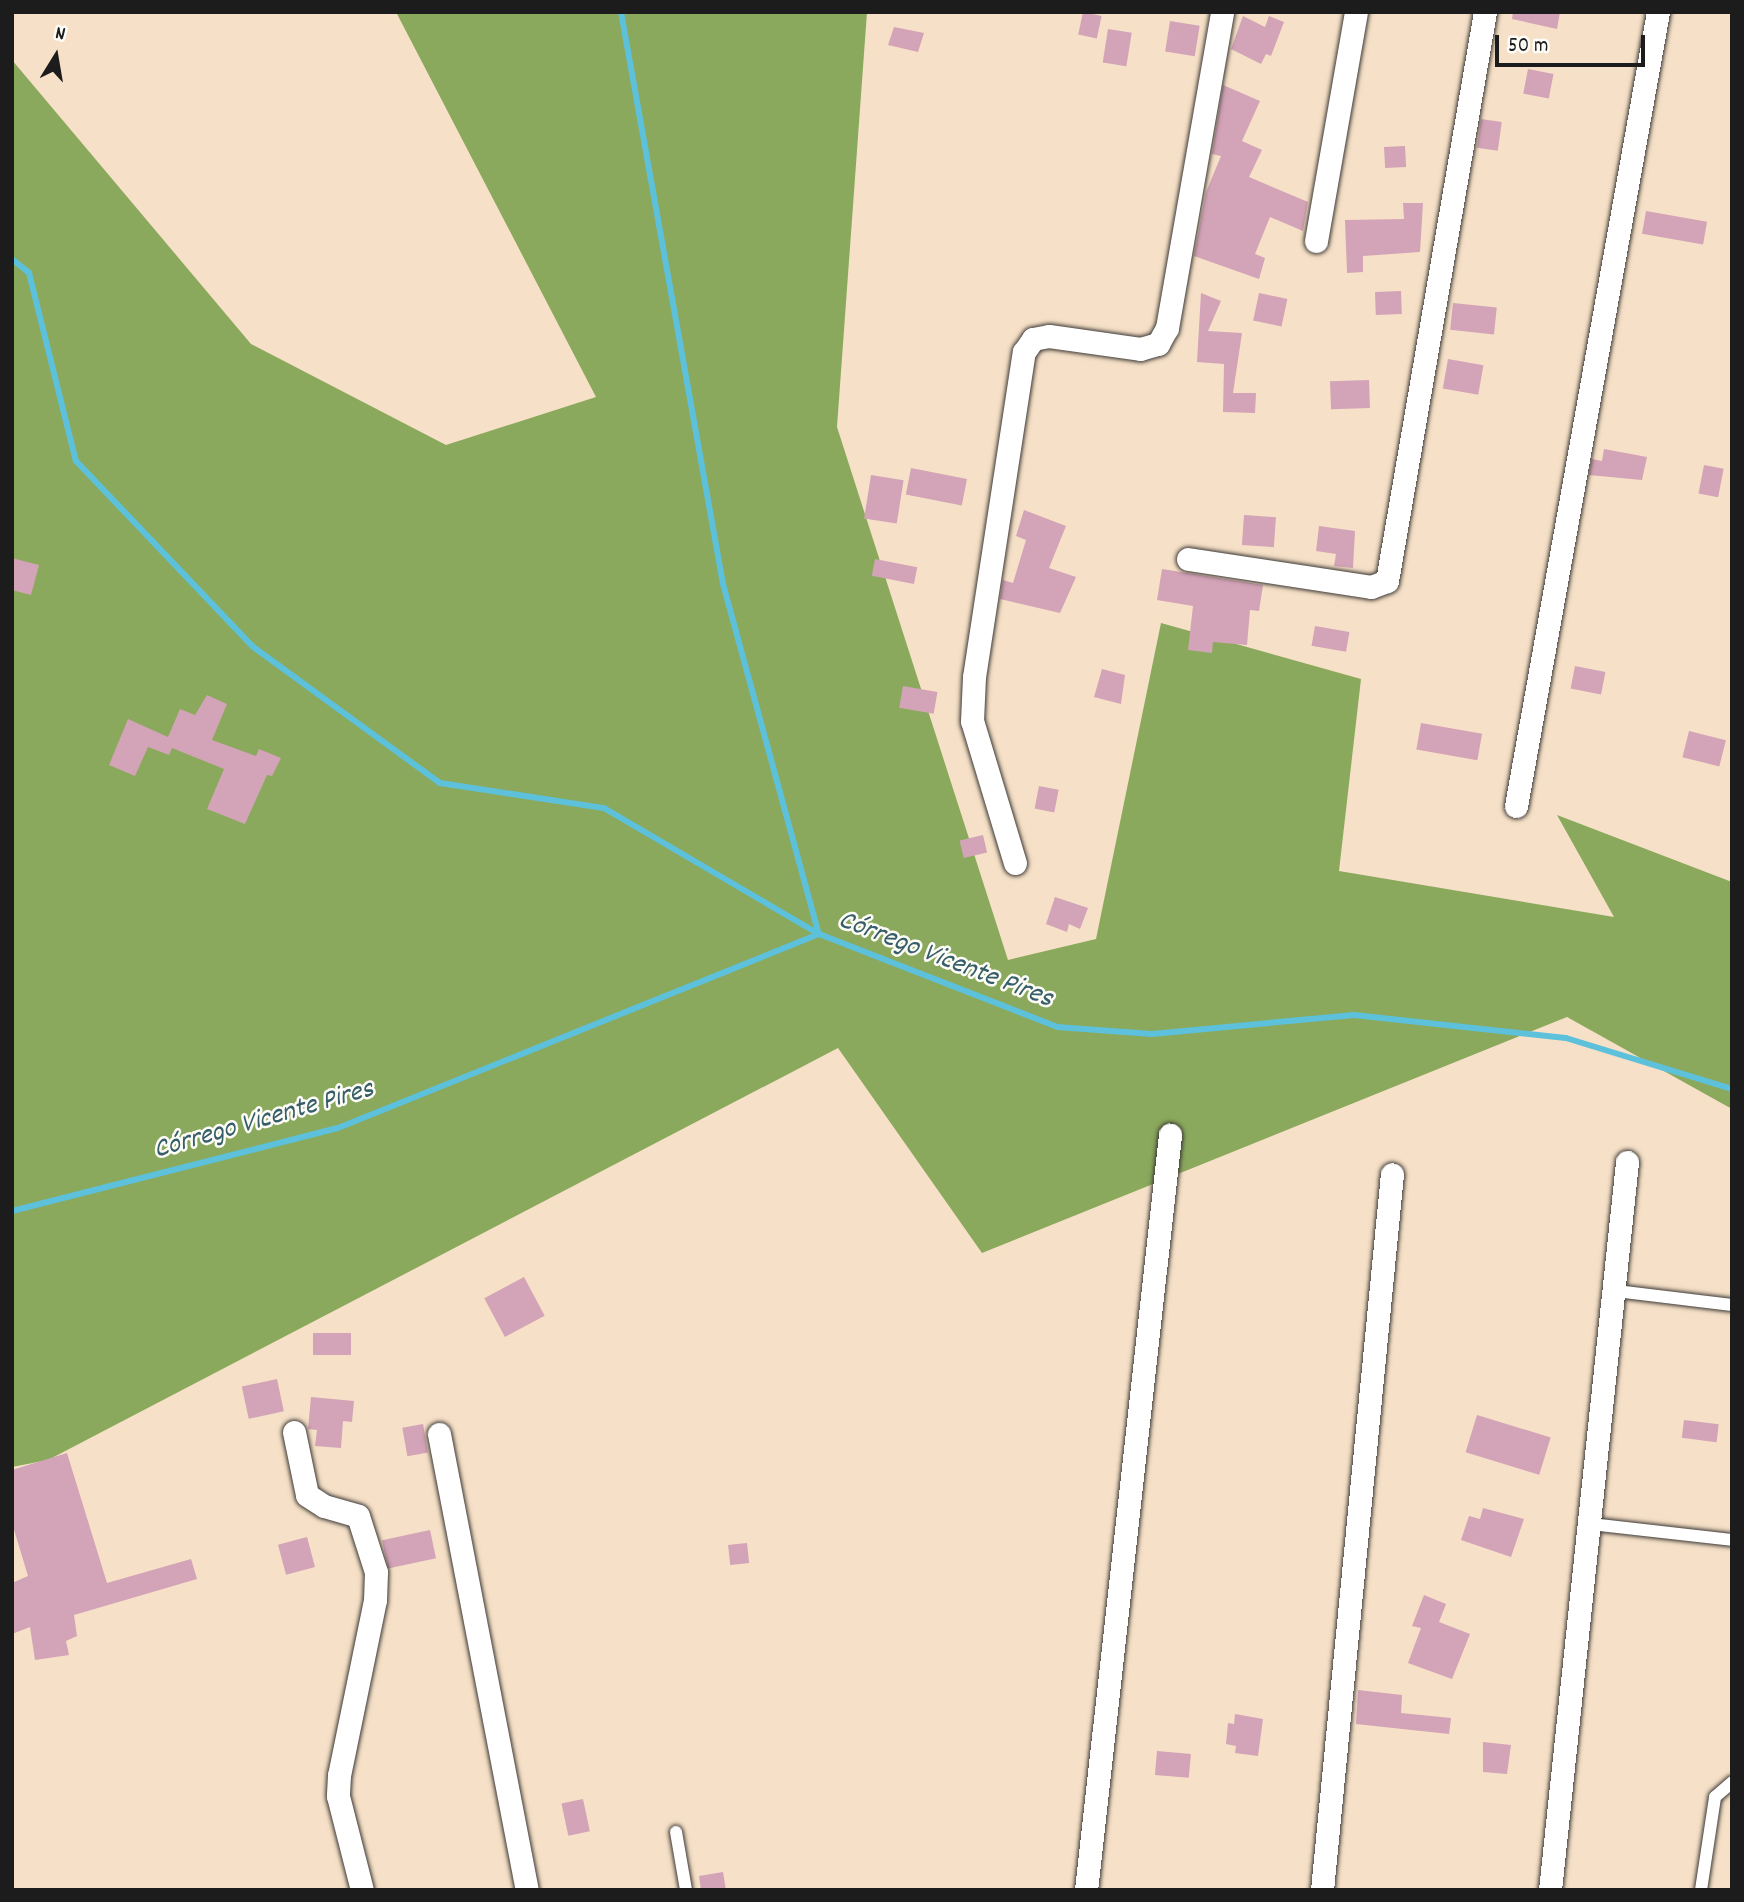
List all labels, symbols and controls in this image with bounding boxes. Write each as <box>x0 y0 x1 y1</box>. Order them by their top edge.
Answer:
north arrow <box>21 21 91 91</box>
text: N <box>53 21 67 49</box>
scale bar <box>1499 21 1650 65</box>
text: 50 m <box>1508 32 1548 62</box>
water label: Córrego Vicente Pires <box>833 905 1057 1017</box>
water label: Córrego Vicente Pires <box>150 1074 378 1168</box>

